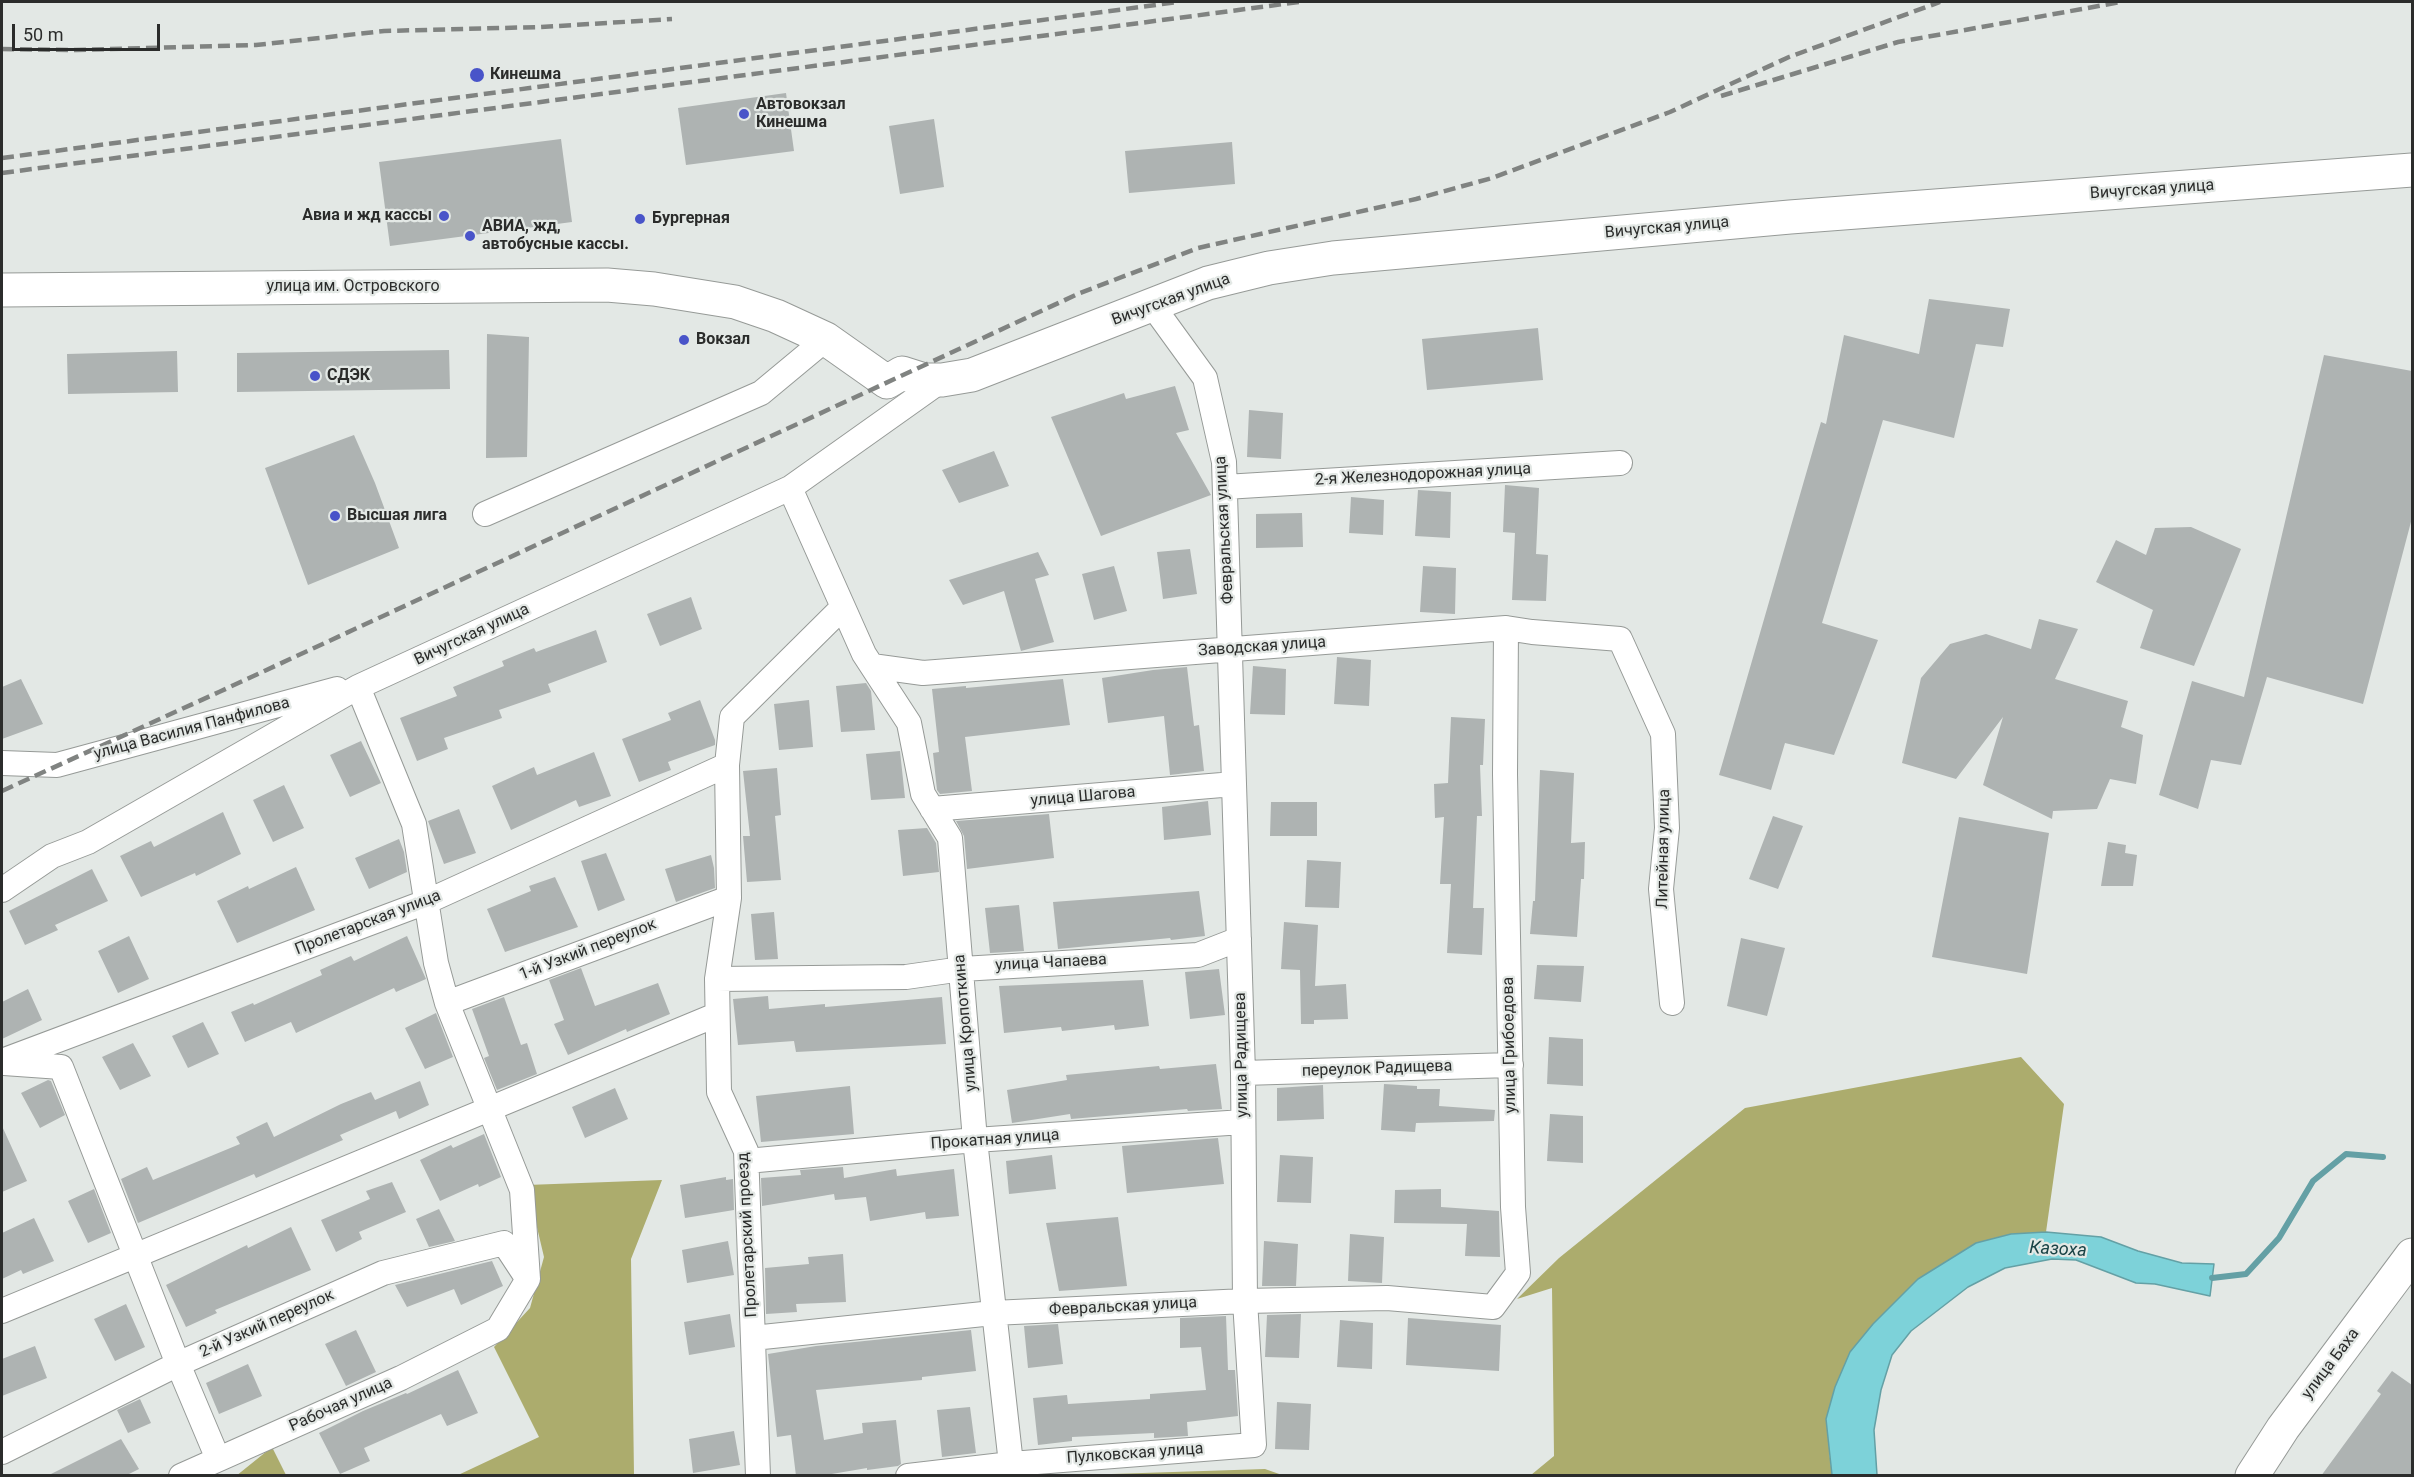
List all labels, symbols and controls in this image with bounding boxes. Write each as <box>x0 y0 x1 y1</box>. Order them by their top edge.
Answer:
scale bar <box>15 12 164 50</box>
text: 50 m <box>23 24 63 45</box>
place label: Кинешма <box>490 65 561 85</box>
marker: Кинешма <box>468 66 486 84</box>
place label: Автовокзал Кинешма <box>756 95 846 133</box>
marker: Автовокзал Кинешма <box>737 107 751 121</box>
street label: Вичугская улица <box>2089 176 2215 204</box>
place label: Авиа и жд кассы <box>302 206 432 226</box>
marker: Авиа и жд кассы <box>437 209 451 223</box>
place label: Бургерная <box>652 209 730 229</box>
marker: Бургерная <box>633 212 647 226</box>
street label: Вичугская улица <box>1604 213 1730 243</box>
place label: АВИА, жд, автобусные кассы. <box>482 217 629 255</box>
marker: АВИА, жд, автобусные кассы. <box>463 229 477 243</box>
street label: Вичугская улица <box>1109 270 1233 330</box>
street label: улица им. Островского <box>266 277 440 297</box>
place label: Вокзал <box>696 330 750 350</box>
marker: Вокзал <box>677 333 691 347</box>
place label: СДЭК <box>327 366 370 386</box>
marker: СДЭК <box>308 369 322 383</box>
street label: Февральская улица <box>1212 456 1238 604</box>
street label: 2-я Железнодорожная улица <box>1315 460 1531 490</box>
place label: Высшая лига <box>347 506 447 526</box>
marker: Высшая лига <box>328 509 342 523</box>
street label: Вичугская улица <box>412 600 532 670</box>
street label: Заводская улица <box>1198 633 1326 661</box>
street label: улица Василия Панфилова <box>92 694 292 764</box>
street label: улица Шагова <box>1030 783 1136 811</box>
street label: Литейная улица <box>1653 789 1675 909</box>
street label: Пролетарская улица <box>292 886 444 960</box>
street label: 1-й Узкий переулок <box>517 915 659 985</box>
street label: улица Чапаева <box>995 950 1107 976</box>
street label: улица Кропоткина <box>950 954 982 1092</box>
street label: улица Грибоедова <box>1499 977 1521 1113</box>
street label: улица Радищева <box>1231 992 1253 1118</box>
street label: переулок Радищева <box>1301 1057 1453 1081</box>
street label: Прокатная улица <box>930 1126 1060 1154</box>
street label: Пролетарский проезд <box>734 1152 762 1318</box>
water label: Казоха <box>2029 1238 2087 1262</box>
street label: 2-й Узкий переулок <box>197 1286 337 1362</box>
street label: Февральская улица <box>1049 1294 1197 1320</box>
street label: улица Баха <box>2298 1325 2364 1403</box>
street label: Рабочая улица <box>287 1374 395 1436</box>
street label: Пулковская улица <box>1066 1440 1204 1468</box>

